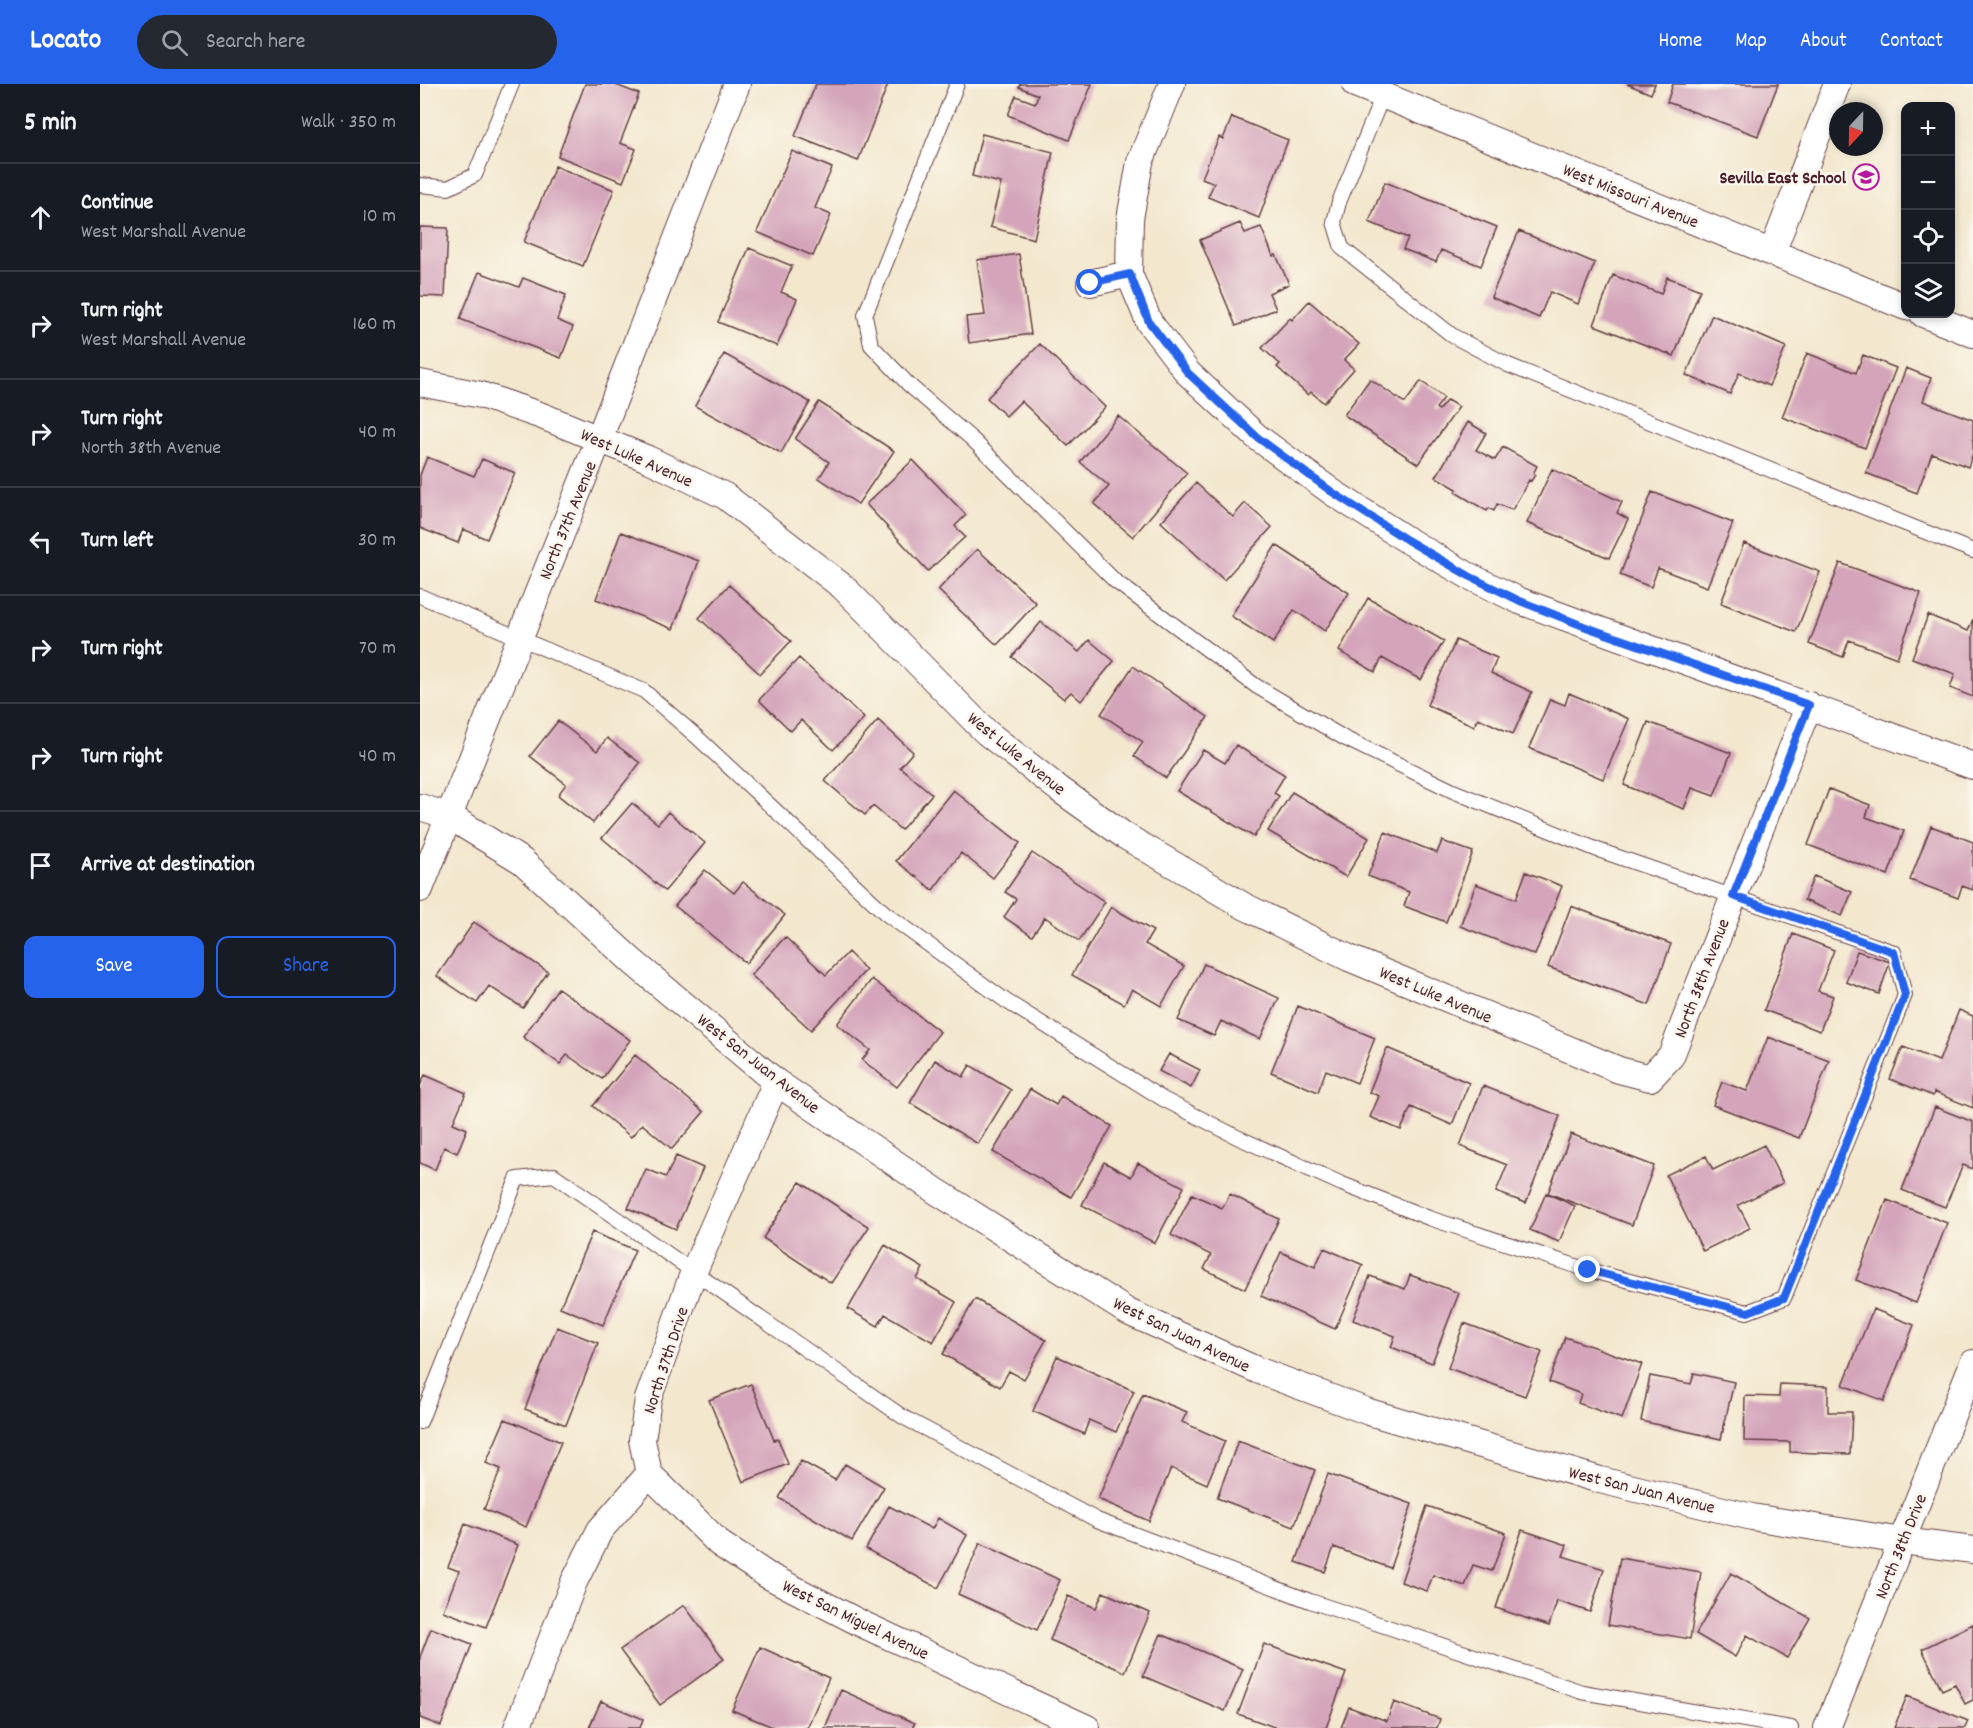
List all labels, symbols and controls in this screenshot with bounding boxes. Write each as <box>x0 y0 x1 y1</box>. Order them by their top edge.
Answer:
search box <box>137 15 557 69</box>
text: Locato <box>30 22 101 62</box>
icon: search <box>158 26 191 59</box>
text: Search here <box>206 27 306 58</box>
text: Home <box>1658 27 1702 57</box>
text: Map <box>1735 27 1767 57</box>
text: About <box>1800 27 1847 57</box>
text: Contact <box>1880 27 1943 57</box>
north arrow <box>1829 102 1883 156</box>
map controls <box>1901 102 1955 318</box>
button: + <box>1901 102 1955 156</box>
text: 5 min <box>24 105 77 142</box>
text: Walk · 350 m <box>301 109 396 137</box>
button: − <box>1901 156 1955 210</box>
street label: West Missouri Avenue <box>1558 159 1702 236</box>
school or university icon: Sevilla East School <box>1851 162 1881 192</box>
place label: Sevilla East School <box>1720 167 1847 192</box>
text: Continue <box>81 188 153 219</box>
icon: ahead <box>24 201 57 234</box>
text: 10 m <box>362 203 396 231</box>
button: locate <box>1901 210 1955 264</box>
text: West Marshall Avenue <box>81 219 246 247</box>
button: layers <box>1901 264 1955 318</box>
route start <box>1076 269 1102 295</box>
text: Turn right <box>81 296 163 327</box>
icon: right <box>24 309 57 342</box>
text: 160 m <box>353 311 396 339</box>
text: West Marshall Avenue <box>81 327 246 355</box>
text: Turn right <box>81 404 163 435</box>
icon: right <box>24 417 57 450</box>
text: 40 m <box>358 419 396 447</box>
street label: West Luke Avenue <box>576 423 696 495</box>
text: North 38th Avenue <box>81 435 221 463</box>
street label: North 37th Avenue <box>534 458 604 584</box>
icon: left <box>24 525 57 558</box>
text: Turn left <box>81 526 153 557</box>
text: 30 m <box>358 527 396 555</box>
icon: right <box>24 633 57 666</box>
text: Turn right <box>81 634 163 665</box>
text: 70 m <box>359 635 396 663</box>
street label: West Luke Avenue <box>961 707 1070 803</box>
icon: right <box>24 741 57 774</box>
text: Turn right <box>81 742 163 773</box>
text: 40 m <box>358 743 396 771</box>
icon: arrive <box>24 849 57 882</box>
text: Arrive at destination <box>81 850 255 881</box>
street label: North 38th Avenue <box>1669 916 1738 1042</box>
button: Save <box>24 936 204 998</box>
button: Share <box>216 936 396 998</box>
street label: West Luke Avenue <box>1375 961 1495 1031</box>
street label: West San Juan Avenue <box>691 1009 824 1121</box>
route end <box>1574 1256 1600 1282</box>
street label: West San Juan Avenue <box>1108 1292 1254 1380</box>
street label: North 37th Drive <box>638 1304 696 1418</box>
street label: West San Juan Avenue <box>1566 1461 1717 1522</box>
street label: North 38th Drive <box>1870 1490 1935 1603</box>
street label: West San Miguel Avenue <box>777 1575 933 1668</box>

